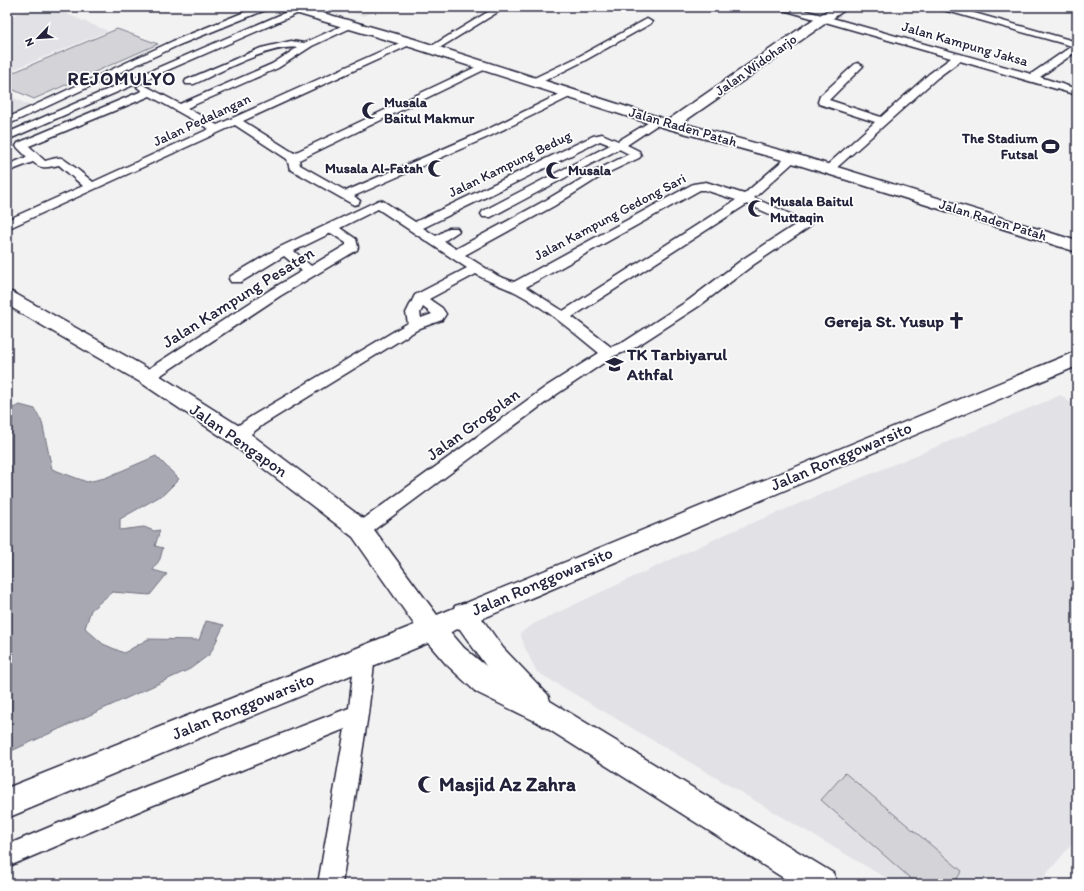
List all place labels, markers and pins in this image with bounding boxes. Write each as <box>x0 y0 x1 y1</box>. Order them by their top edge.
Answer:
place label: Musala Baitul Makmur <box>384 94 475 127</box>
mosque icon: Musala Baitul Makmur <box>361 100 381 120</box>
place label: The Stadium Futsal <box>961 130 1039 163</box>
sports icon: The Stadium Futsal <box>1041 136 1061 156</box>
mosque icon: Musala Al-Fatah <box>426 158 446 178</box>
place label: Musala Al-Fatah <box>325 160 424 177</box>
mosque icon: Musala <box>545 160 565 180</box>
place label: Musala <box>568 162 612 179</box>
place label: Musala Baitul Muttaqin <box>770 193 854 226</box>
mosque icon: Musala Baitul Muttaqin <box>747 199 767 219</box>
place label: Gereja St. Yusup <box>824 311 945 332</box>
church icon: Gereja St. Yusup <box>947 311 967 331</box>
place label: TK Tarbiyarul Athfal <box>626 344 727 384</box>
school or university icon: TK Tarbiyarul Athfal <box>604 354 624 374</box>
place label: Masjid Az Zahra <box>439 772 576 797</box>
mosque icon: Masjid Az Zahra <box>416 774 436 794</box>

